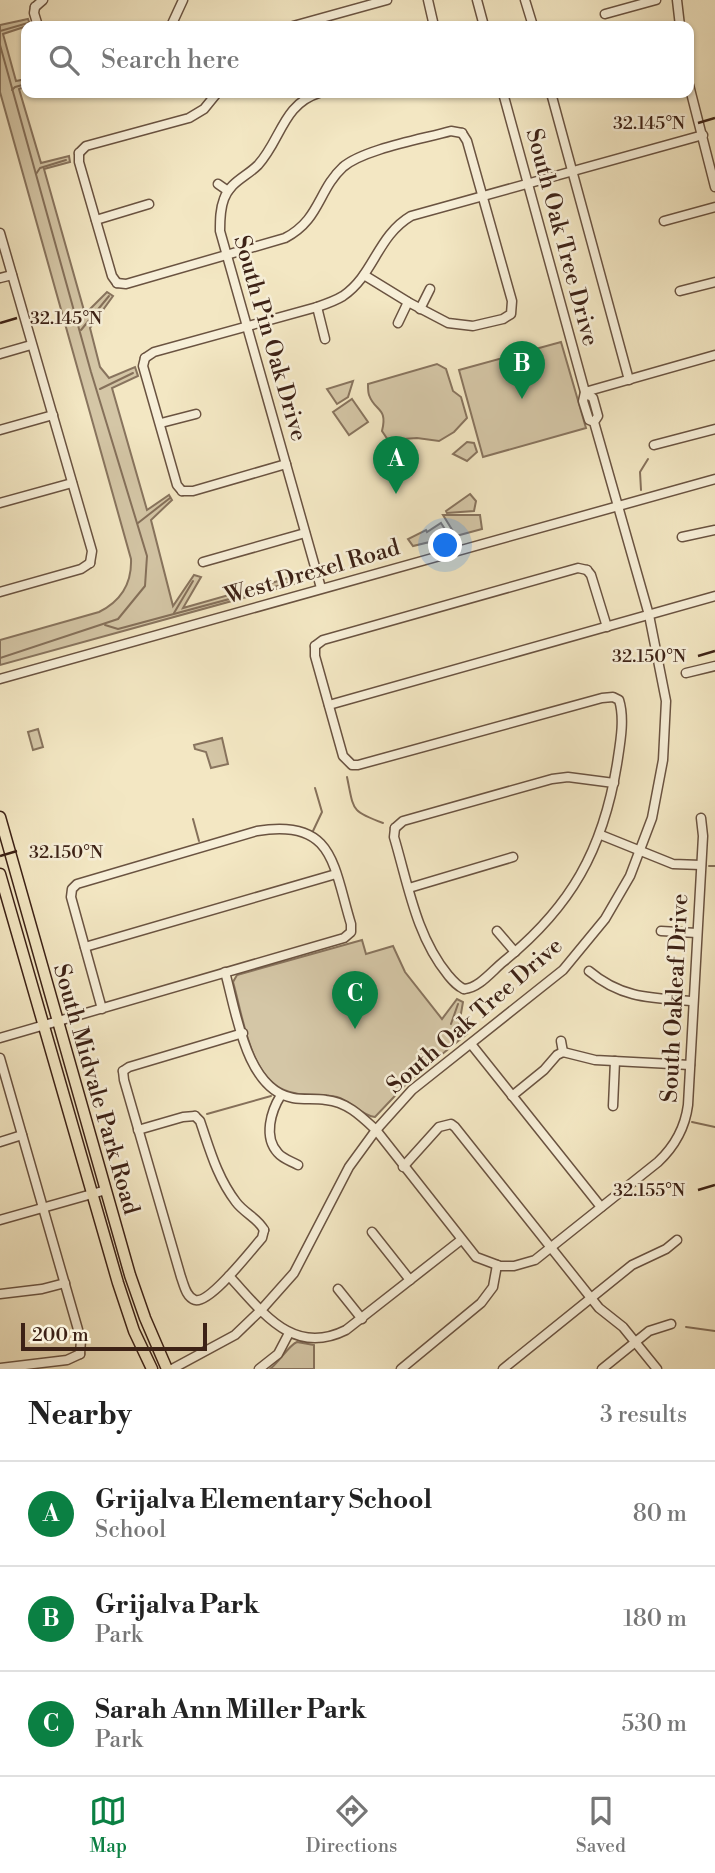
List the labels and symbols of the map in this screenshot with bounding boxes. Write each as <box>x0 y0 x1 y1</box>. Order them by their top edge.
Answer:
text: 32.145°N <box>613 112 686 135</box>
street label: South Oak Tree Drive <box>520 125 605 349</box>
street label: South Pin Oak Drive <box>227 232 313 444</box>
text: 32.145°N <box>30 307 103 330</box>
pin: B <box>499 341 545 399</box>
pin: A <box>373 436 419 494</box>
your location <box>428 528 462 562</box>
street label: West Drexel Road <box>220 534 403 611</box>
text: 32.150°N <box>612 645 687 668</box>
text: 32.150°N <box>29 841 104 864</box>
street label: South Oakleaf Drive <box>656 893 694 1103</box>
street label: South Oak Tree Drive <box>381 932 568 1100</box>
street label: South Midvale Park Road <box>47 961 145 1218</box>
pin: C <box>332 971 378 1029</box>
text: 32.155°N <box>613 1179 686 1202</box>
scale bar <box>21 1320 206 1352</box>

